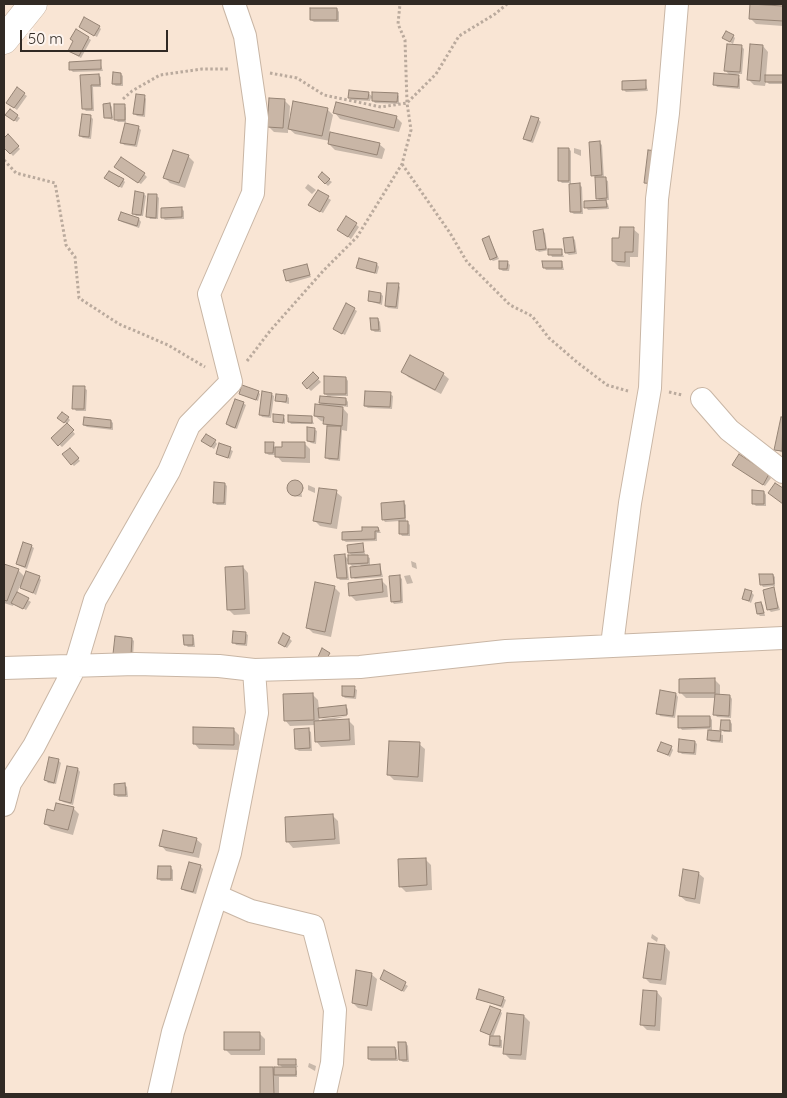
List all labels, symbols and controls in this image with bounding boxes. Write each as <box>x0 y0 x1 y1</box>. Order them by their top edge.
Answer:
scale bar <box>22 20 170 52</box>
text: 50 m <box>28 29 63 48</box>

